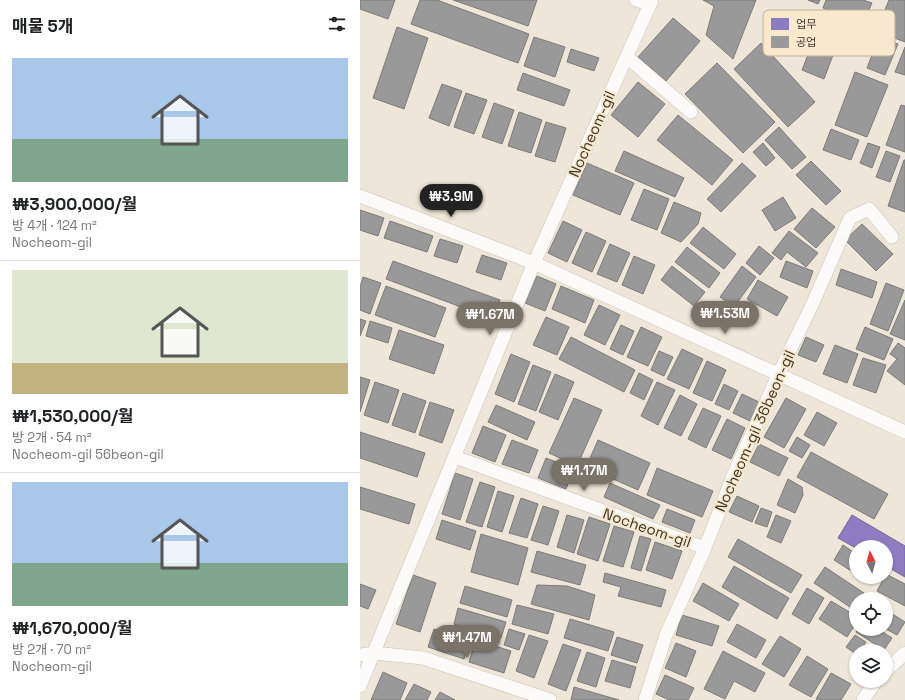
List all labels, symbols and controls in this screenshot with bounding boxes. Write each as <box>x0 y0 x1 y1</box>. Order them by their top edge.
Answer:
legend <box>763 10 895 56</box>
icon: filters <box>326 13 348 35</box>
text: 매물 5개 <box>12 15 73 37</box>
text: 업무 <box>796 17 816 31</box>
text: 공업 <box>796 35 816 49</box>
icon: home <box>144 84 216 156</box>
street label: Nocheom-gil <box>564 88 619 180</box>
pin: ₩3.9M <box>423 184 479 218</box>
text: ₩3.9M <box>429 188 473 205</box>
text: ₩3,900,000/월 <box>12 193 137 215</box>
text: 방 4개 · 124 m² <box>12 217 97 234</box>
text: Nocheom-gil <box>12 234 92 251</box>
icon: home <box>144 296 216 368</box>
pin: ₩1.53M <box>692 301 758 335</box>
pin: ₩1.67M <box>457 302 523 336</box>
text: ₩1.53M <box>700 305 750 322</box>
text: ₩1.67M <box>465 306 515 323</box>
street label: Nocheom-gil 36beon-gil <box>710 347 799 515</box>
text: ₩1,530,000/월 <box>12 405 133 427</box>
text: 방 2개 · 54 m² <box>12 429 91 446</box>
text: Nocheom-gil 56beon-gil <box>12 446 164 463</box>
pin: ₩1.17M <box>551 458 617 492</box>
text: ₩1.17M <box>561 462 607 479</box>
street label: Nocheom-gil <box>600 504 694 552</box>
icon: home <box>144 508 216 580</box>
north arrow <box>849 540 893 584</box>
map controls <box>849 540 893 688</box>
button: locate <box>849 592 893 636</box>
text: ₩1,670,000/월 <box>12 617 132 639</box>
pin: ₩1.47M <box>434 625 500 659</box>
text: ₩1.47M <box>442 629 492 646</box>
text: 방 2개 · 70 m² <box>12 641 91 658</box>
button: layers <box>849 644 893 688</box>
text: Nocheom-gil <box>12 658 92 675</box>

